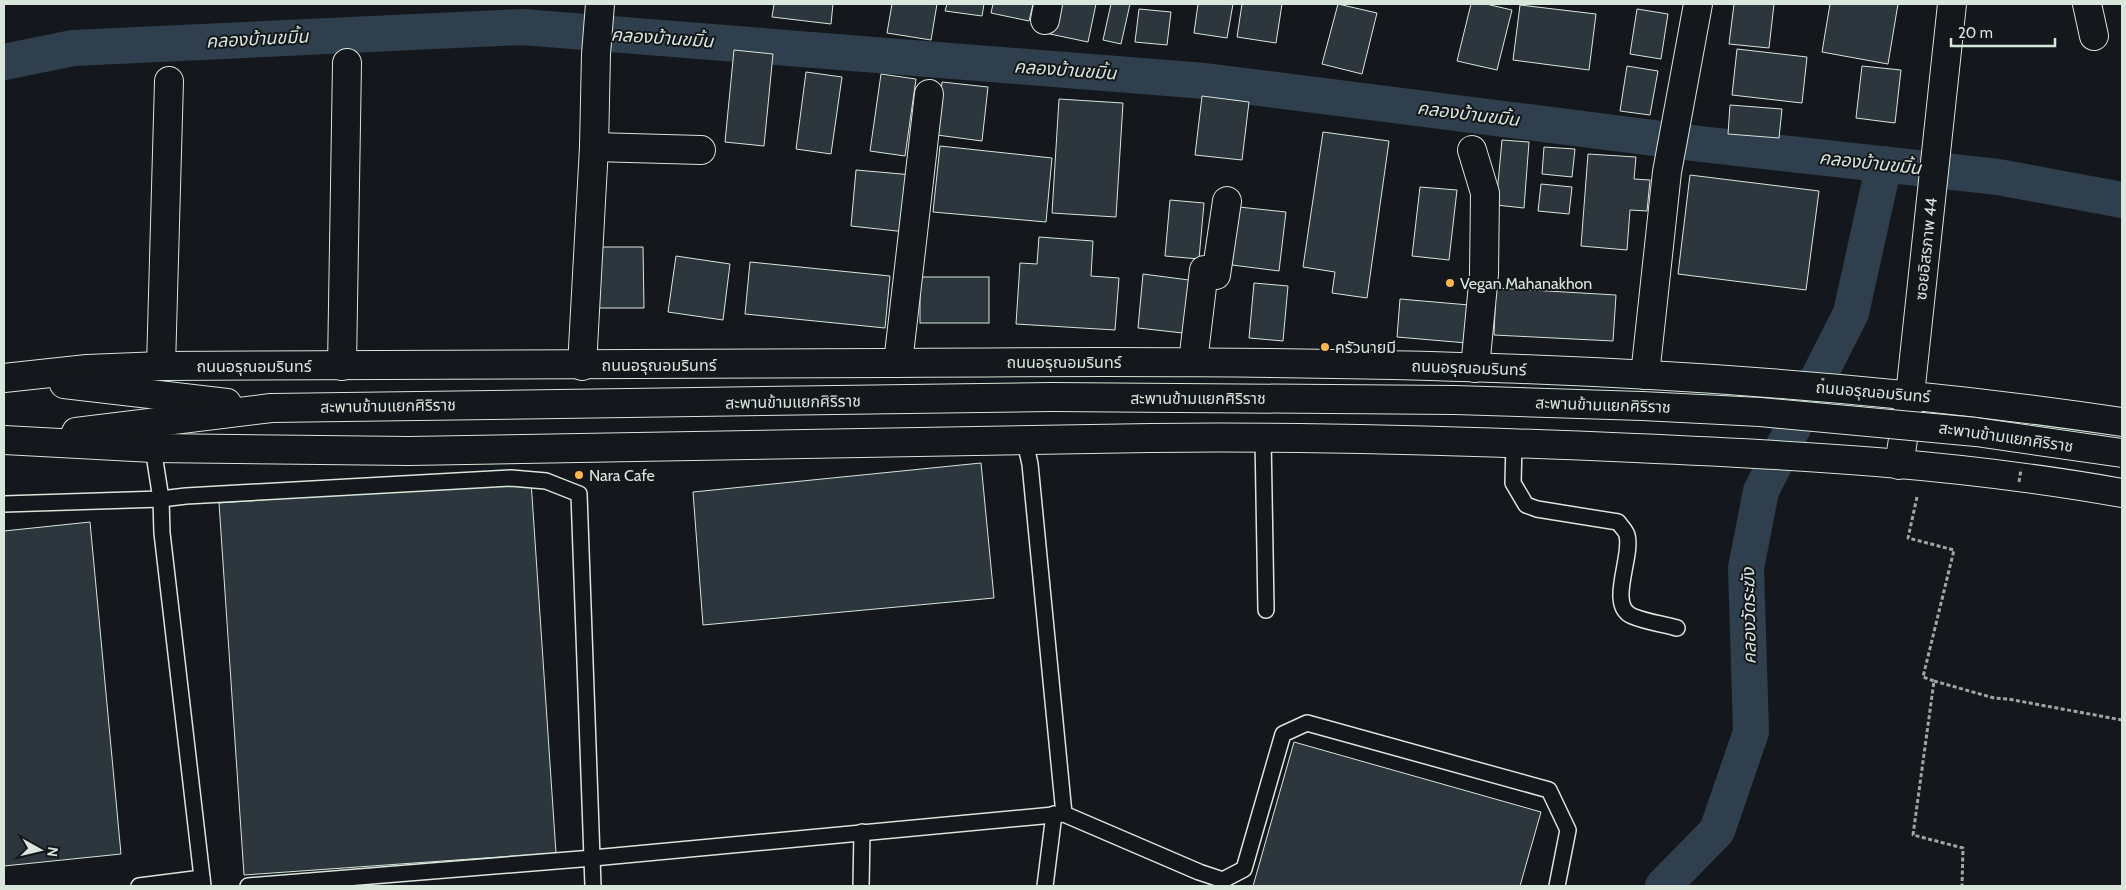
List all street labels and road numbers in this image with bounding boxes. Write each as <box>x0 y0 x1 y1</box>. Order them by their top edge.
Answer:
street label: ซอยอิสรภาพ 44 <box>1911 197 1941 301</box>
street label: ถนนอรุณอมรินทร์ <box>1007 353 1122 372</box>
street label: ถนนอรุณอมรินทร์ <box>602 356 717 375</box>
street label: ถนนอรุณอมรินทร์ <box>1411 356 1528 380</box>
street label: ถนนอรุณอมรินทร์ <box>197 357 312 376</box>
street label: ถนนอรุณอมรินทร์ <box>1815 378 1932 407</box>
street label: สะพานข้ามแยกศิริราช <box>1130 389 1266 408</box>
street label: สะพานข้ามแยกศิริราช <box>725 391 861 413</box>
street label: สะพานข้ามแยกศิริราช <box>1535 393 1671 417</box>
street label: สะพานข้ามแยกศิริราช <box>320 395 456 417</box>
street label: สะพานข้ามแยกศิริราช <box>1937 418 2075 456</box>

